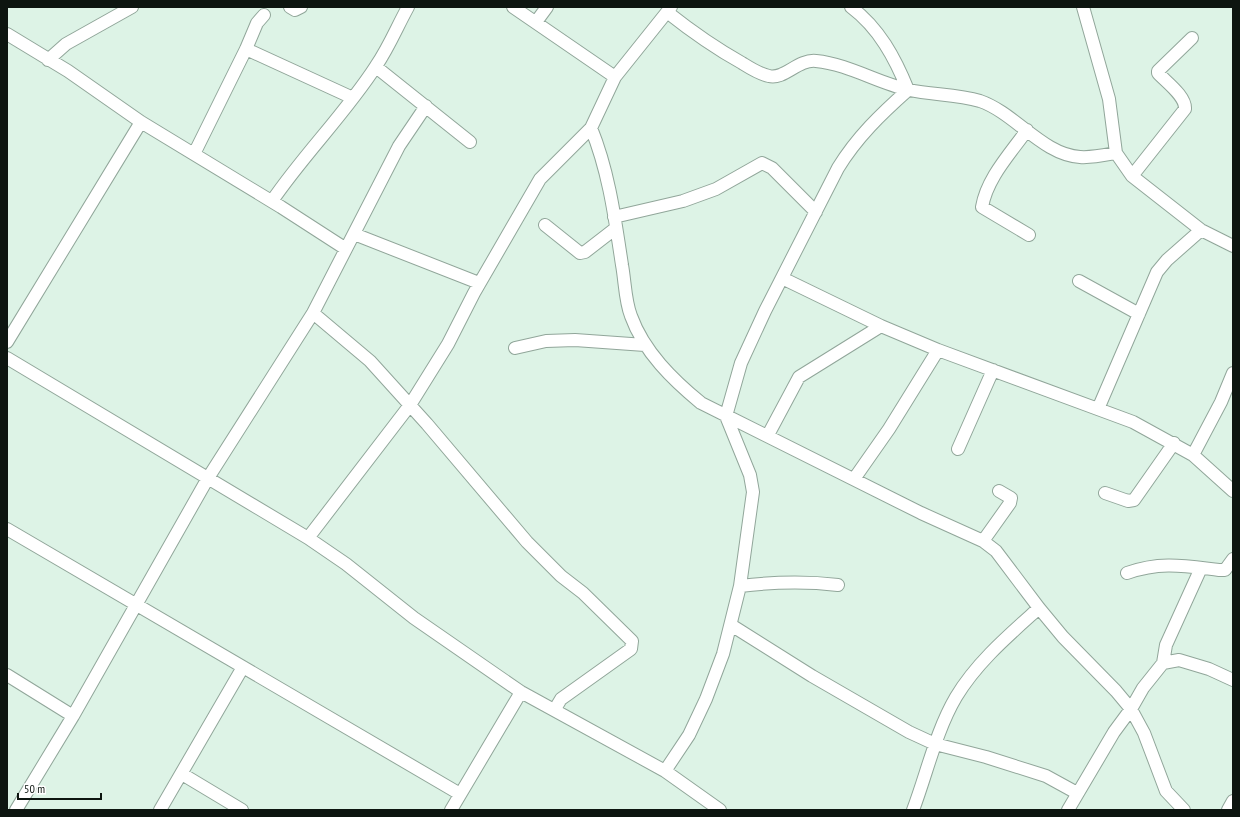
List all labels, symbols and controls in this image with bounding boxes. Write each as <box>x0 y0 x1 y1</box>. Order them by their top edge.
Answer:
scale bar <box>18 775 101 801</box>
text: 50 m <box>24 781 45 796</box>

